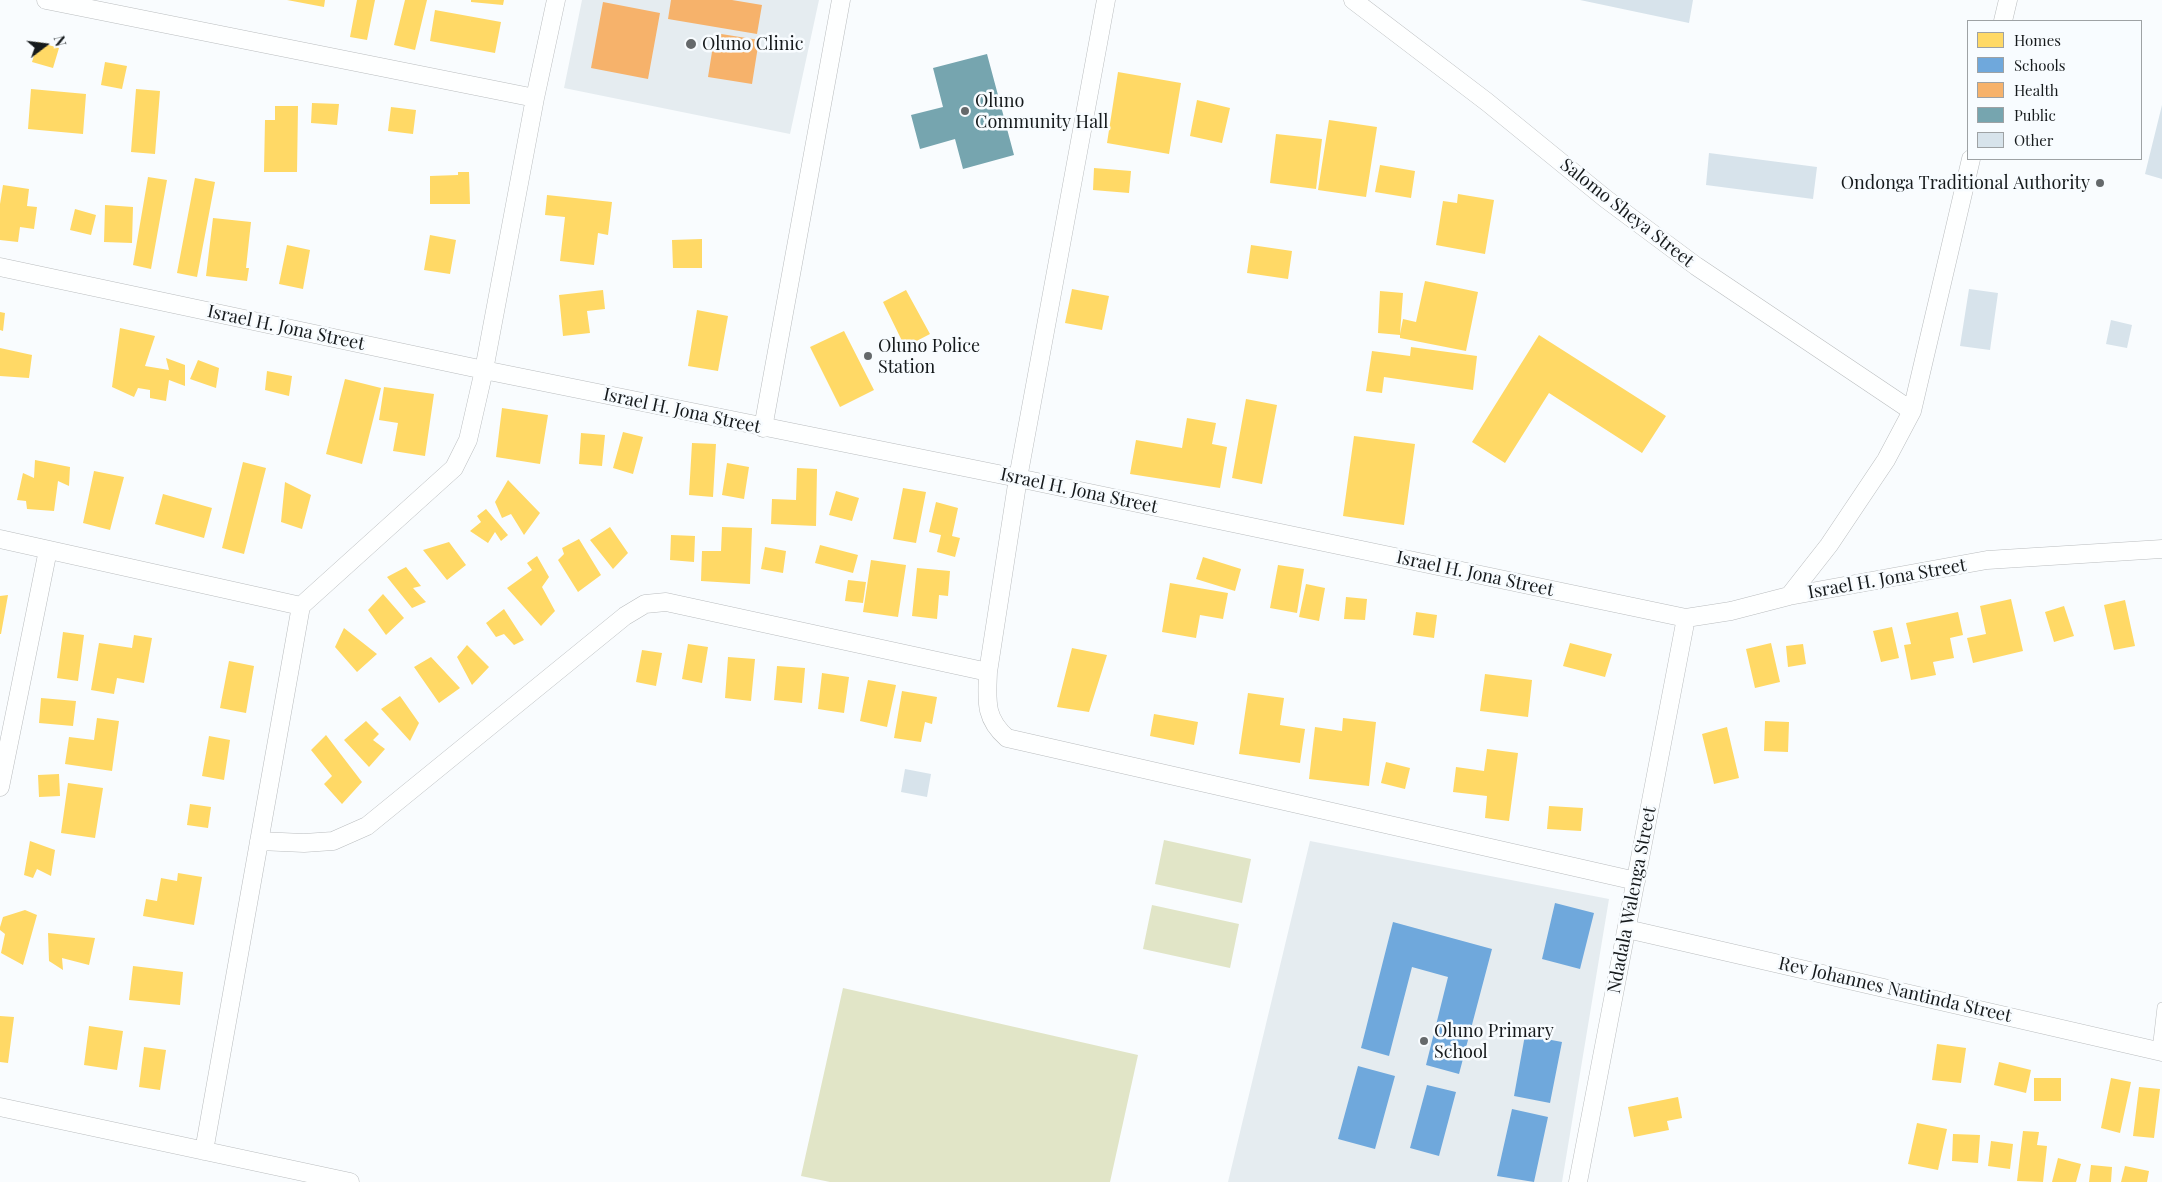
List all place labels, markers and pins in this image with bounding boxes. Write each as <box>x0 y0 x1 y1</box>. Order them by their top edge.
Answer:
place label: Oluno Clinic <box>702 33 803 55</box>
marker: Oluno Clinic <box>684 37 698 51</box>
place label: Oluno Community Hall <box>975 90 1108 132</box>
marker: Oluno Community Hall <box>959 105 971 117</box>
place label: Ondonga Traditional Authority <box>1841 172 2090 194</box>
marker: Ondonga Traditional Authority <box>2094 177 2106 189</box>
place label: Oluno Police Station <box>878 335 980 378</box>
marker: Oluno Police Station <box>862 350 874 362</box>
place label: Oluno Primary School <box>1434 1020 1554 1062</box>
marker: Oluno Primary School <box>1418 1035 1430 1047</box>

